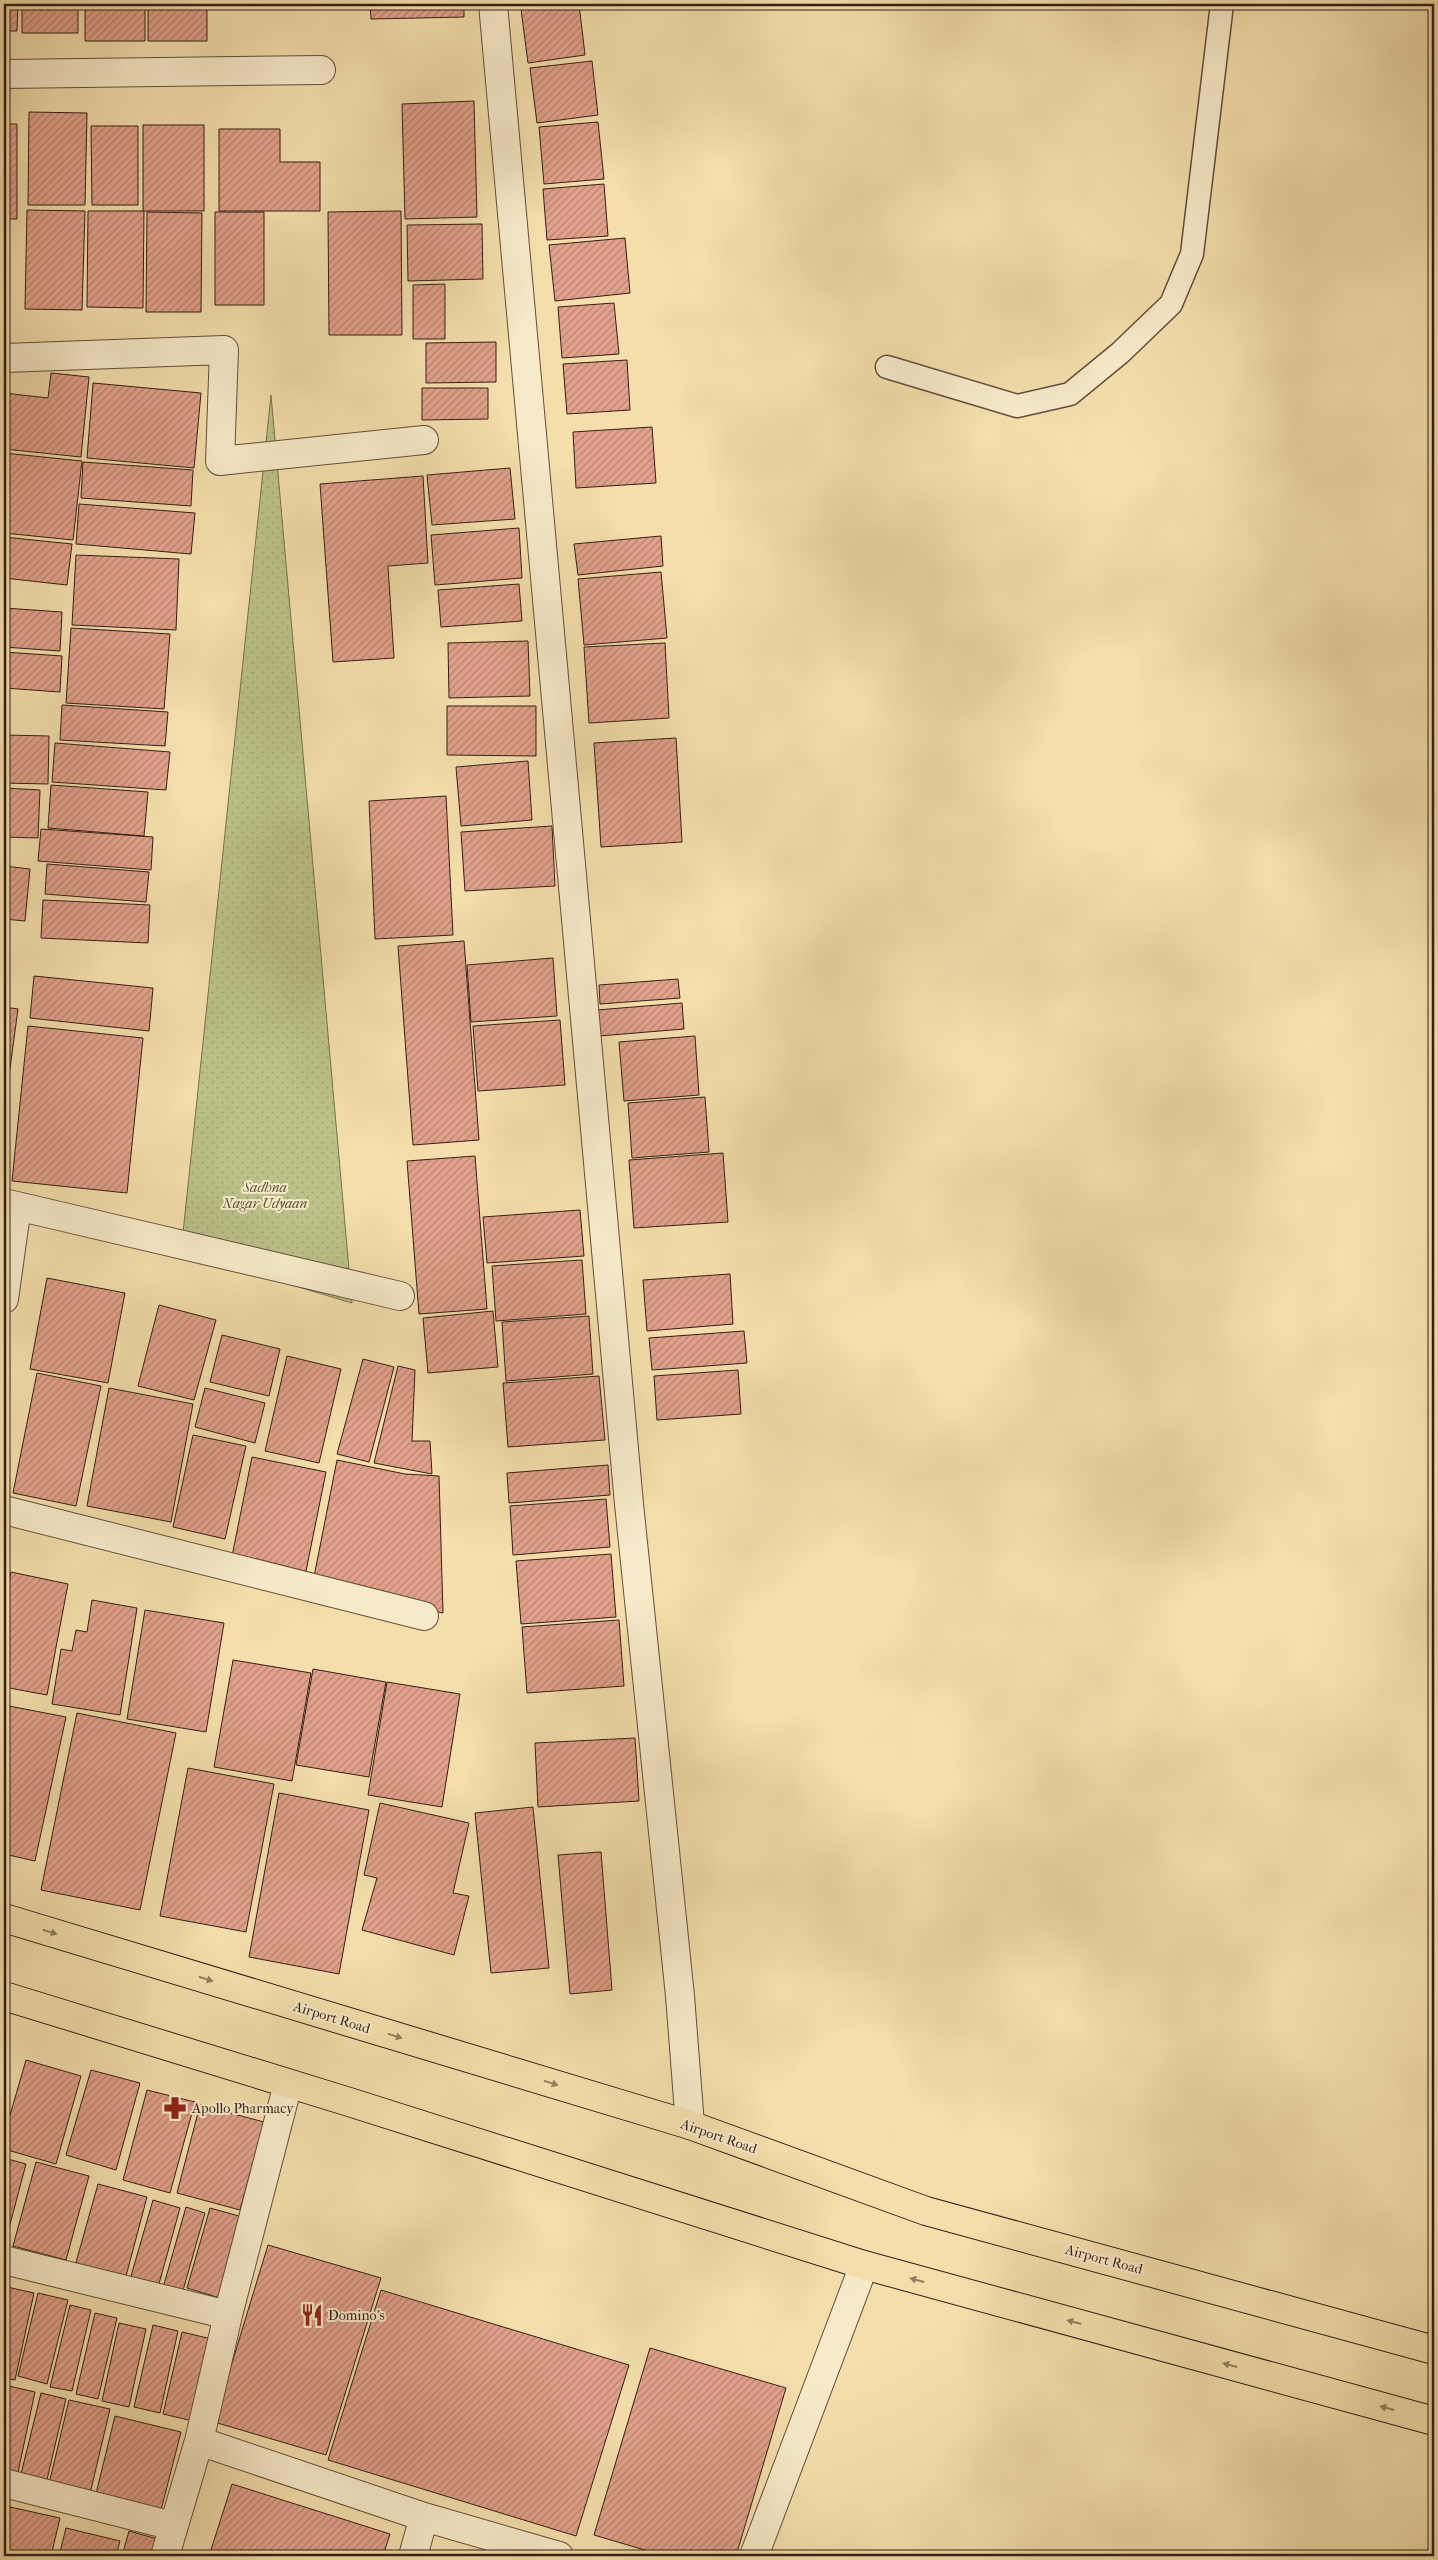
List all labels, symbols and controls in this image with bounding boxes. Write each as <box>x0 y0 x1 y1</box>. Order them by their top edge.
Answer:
park label: Sadhna Nagar Udyaan <box>222 1179 308 1212</box>
one-way arrow <box>43 1929 58 1936</box>
one-way arrow <box>199 1975 214 1983</box>
street label: Airport Road <box>290 1997 373 2037</box>
one-way arrow <box>388 2033 403 2041</box>
one-way arrow <box>543 2080 558 2088</box>
pharmacy icon: Apollo Pharmacy <box>162 2095 188 2121</box>
place label: Apollo Pharmacy <box>191 2100 294 2117</box>
street label: Airport Road <box>678 2115 759 2158</box>
street label: Airport Road <box>1062 2241 1145 2278</box>
one-way arrow <box>909 2275 924 2283</box>
restaurant icon: Domino's <box>299 2302 325 2328</box>
place label: Domino's <box>328 2307 385 2324</box>
one-way arrow <box>1066 2318 1081 2326</box>
one-way arrow <box>1223 2361 1238 2369</box>
one-way arrow <box>1380 2404 1395 2412</box>

